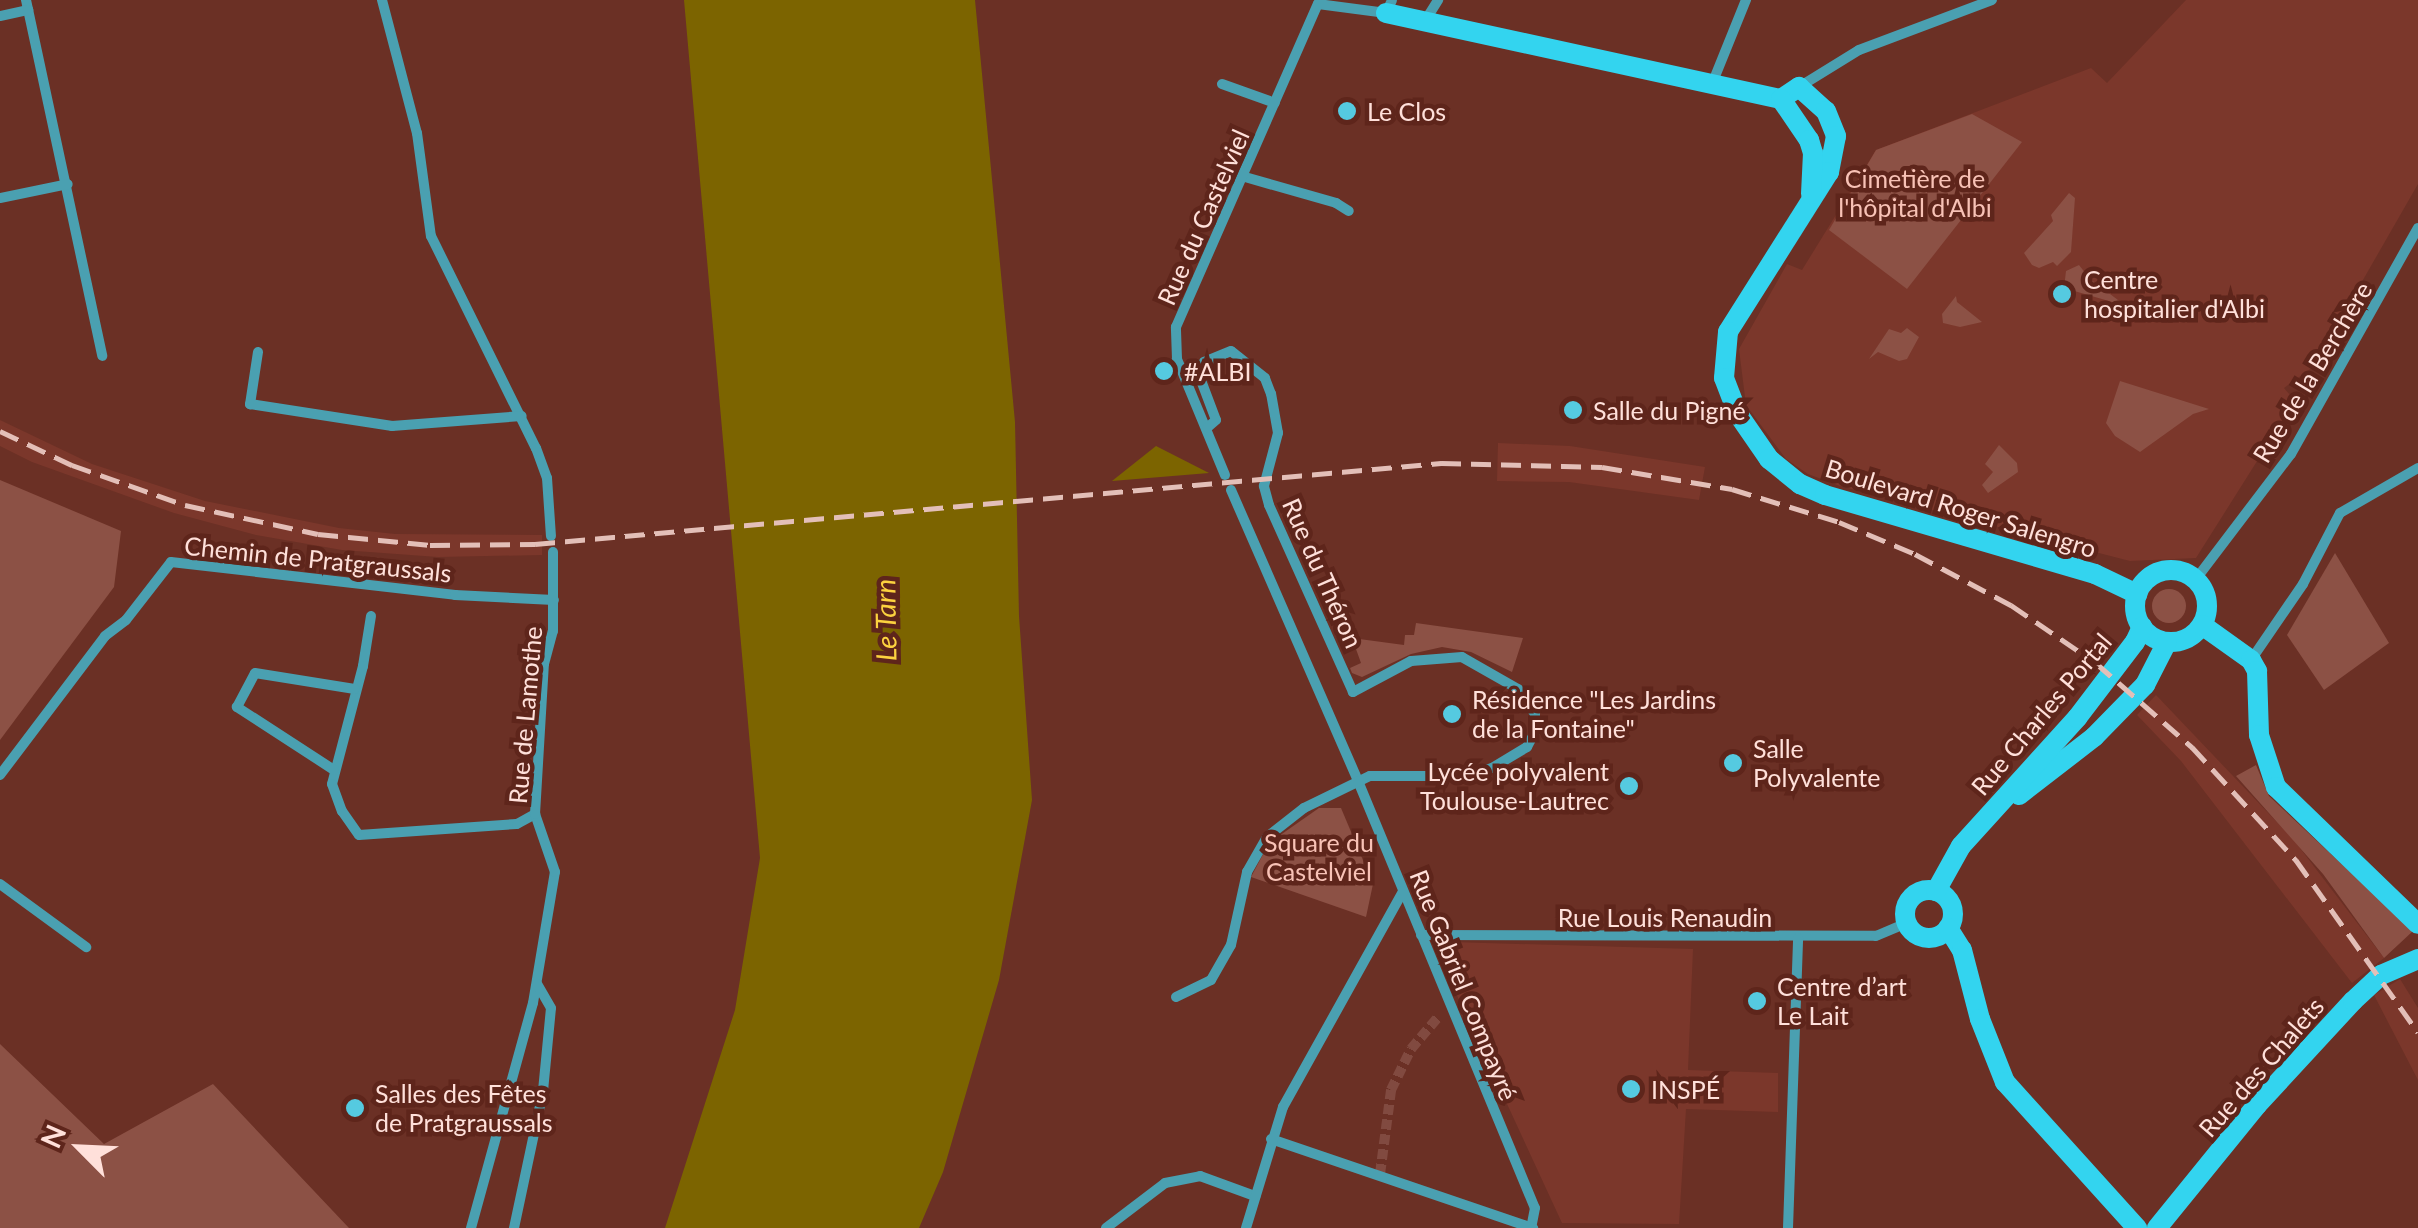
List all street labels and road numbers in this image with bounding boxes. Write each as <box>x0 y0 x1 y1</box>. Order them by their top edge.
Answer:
street label: Rue du Castelviel <box>1151 125 1255 309</box>
street label: Rue de la Berchère <box>2246 276 2378 468</box>
street label: Boulevard Roger Salengro <box>1822 452 2100 564</box>
street label: Rue du Théron <box>1276 493 1370 653</box>
street label: Chemin de Pratgraussals <box>183 530 453 588</box>
street label: Rue de Lamothe <box>502 625 548 805</box>
street label: Rue Charles Portal <box>1965 627 2117 801</box>
street label: Rue Gabriel Compayré <box>1404 865 1524 1105</box>
street label: Rue Louis Renaudin <box>1558 902 1772 932</box>
street label: Rue des Chalets <box>2192 991 2330 1143</box>

